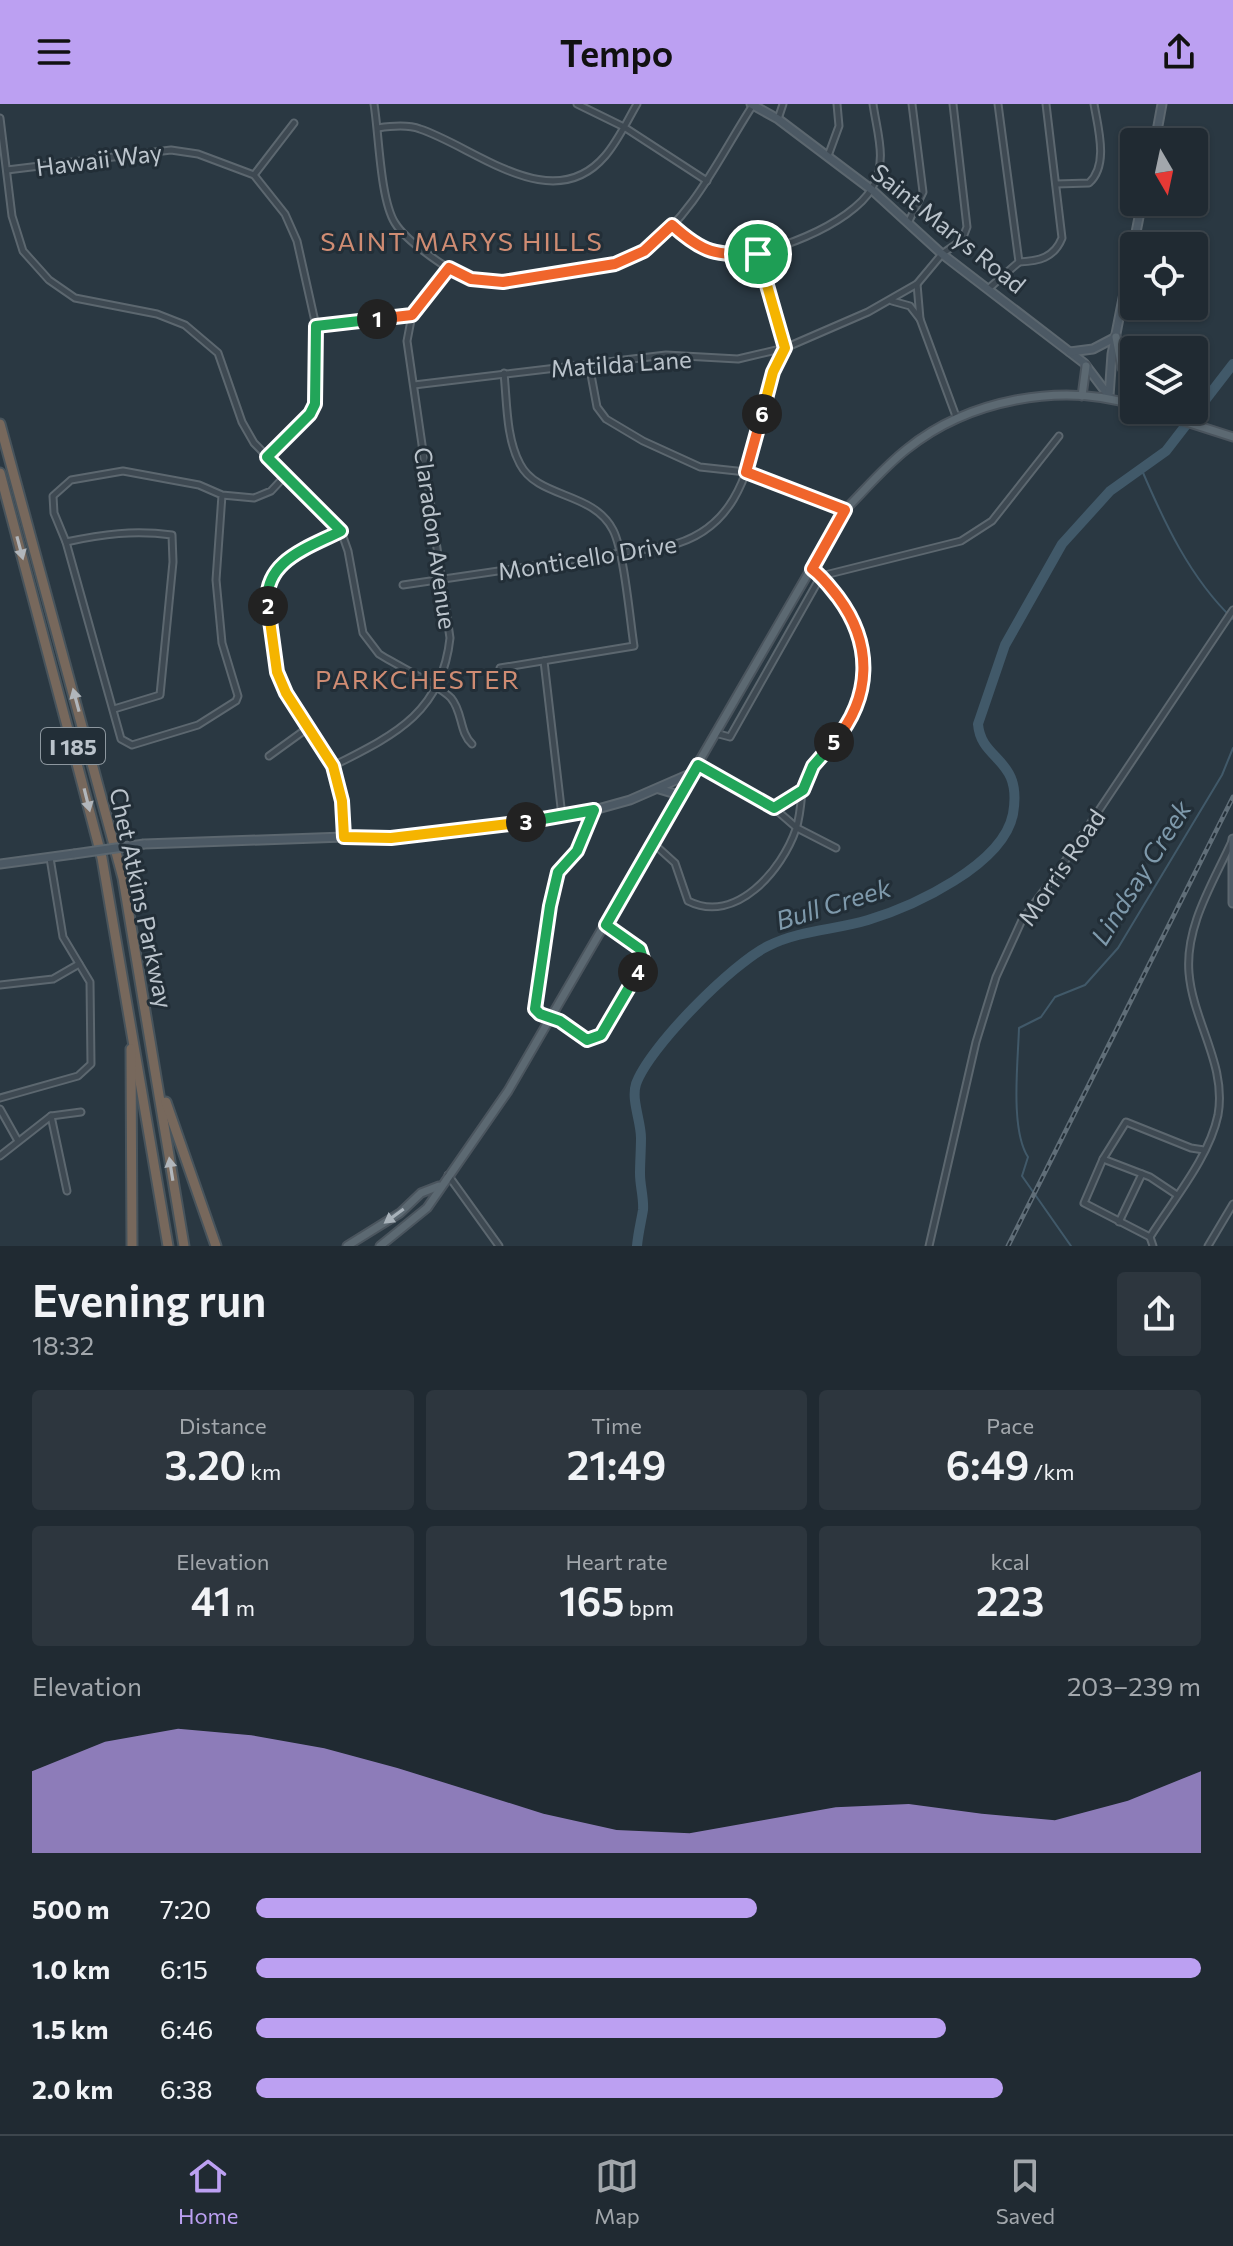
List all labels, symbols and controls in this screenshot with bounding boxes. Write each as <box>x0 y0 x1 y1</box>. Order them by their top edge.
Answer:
icon: menu <box>32 30 76 74</box>
text: Tempo <box>560 30 673 74</box>
icon: share <box>1157 30 1201 74</box>
north arrow <box>1120 128 1208 216</box>
map controls <box>1120 128 1208 424</box>
street label: Hawaii Way <box>34 137 164 181</box>
street label: Saint Marys Road <box>866 157 1032 299</box>
pin <box>724 220 792 288</box>
district label: SAINT MARYS HILLS <box>320 225 604 256</box>
icon: arrive <box>736 232 780 276</box>
button: locate <box>1120 232 1208 320</box>
pin: 1 <box>357 299 397 339</box>
text: 1 <box>372 305 382 332</box>
button: layers <box>1120 336 1208 424</box>
street label: Matilda Lane <box>550 344 692 382</box>
pin: 6 <box>742 394 782 434</box>
text: 6 <box>755 400 769 427</box>
street label: Claradon Avenue <box>409 445 463 631</box>
street label: Monticello Drive <box>496 529 678 585</box>
one-way arrow <box>15 536 27 561</box>
pin: 2 <box>248 586 288 626</box>
text: 2 <box>262 592 274 619</box>
district label: PARKCHESTER <box>315 663 521 694</box>
one-way arrow <box>69 688 82 712</box>
pin: 5 <box>814 722 854 762</box>
road number: I 185 <box>41 728 105 764</box>
text: 5 <box>828 728 840 755</box>
street label: Chet Atkins Parkway <box>104 785 180 1011</box>
one-way arrow <box>82 787 94 812</box>
water label: Lindsay Creek <box>1083 793 1197 950</box>
pin: 3 <box>506 802 546 842</box>
street label: Morris Road <box>1011 803 1111 931</box>
text: 3 <box>520 808 532 835</box>
water label: Bull Creek <box>772 871 895 935</box>
pin: 4 <box>618 952 658 992</box>
text: 4 <box>631 958 645 985</box>
one-way arrow <box>164 1156 177 1181</box>
one-way arrow <box>383 1208 404 1223</box>
text: Evening run <box>32 1272 266 1326</box>
button: share <box>1117 1272 1201 1356</box>
text: 18:32 <box>32 1329 94 1360</box>
text: Distance <box>179 1412 267 1439</box>
text: Time <box>591 1412 642 1439</box>
text: Pace <box>986 1412 1034 1439</box>
text: 3.20 <box>164 1439 246 1488</box>
text: 21:49 <box>567 1439 666 1488</box>
text: 6:49 <box>946 1439 1029 1488</box>
text: km <box>246 1458 281 1485</box>
text: /km <box>1029 1458 1075 1485</box>
text: Elevation <box>176 1548 269 1575</box>
text: Heart rate <box>565 1548 668 1575</box>
text: kcal <box>990 1548 1030 1575</box>
text: 41 <box>191 1575 232 1624</box>
text: 165 <box>559 1575 625 1624</box>
text: 223 <box>976 1575 1044 1624</box>
text: m <box>232 1594 255 1621</box>
text: bpm <box>625 1594 674 1621</box>
text: Elevation <box>32 1670 142 1701</box>
text: 203–239 m <box>1067 1670 1201 1701</box>
text: 500 m <box>32 1893 109 1924</box>
text: 7:20 <box>160 1893 211 1924</box>
text: 1.0 km <box>32 1953 110 1984</box>
text: 6:15 <box>160 1953 208 1984</box>
text: 1.5 km <box>32 2013 108 2044</box>
text: 6:46 <box>160 2013 213 2044</box>
text: 2.0 km <box>32 2073 113 2104</box>
text: 6:38 <box>160 2073 213 2104</box>
tab: Home <box>178 2154 238 2229</box>
tab: Map <box>594 2154 640 2229</box>
tab: Saved <box>996 2154 1055 2229</box>

